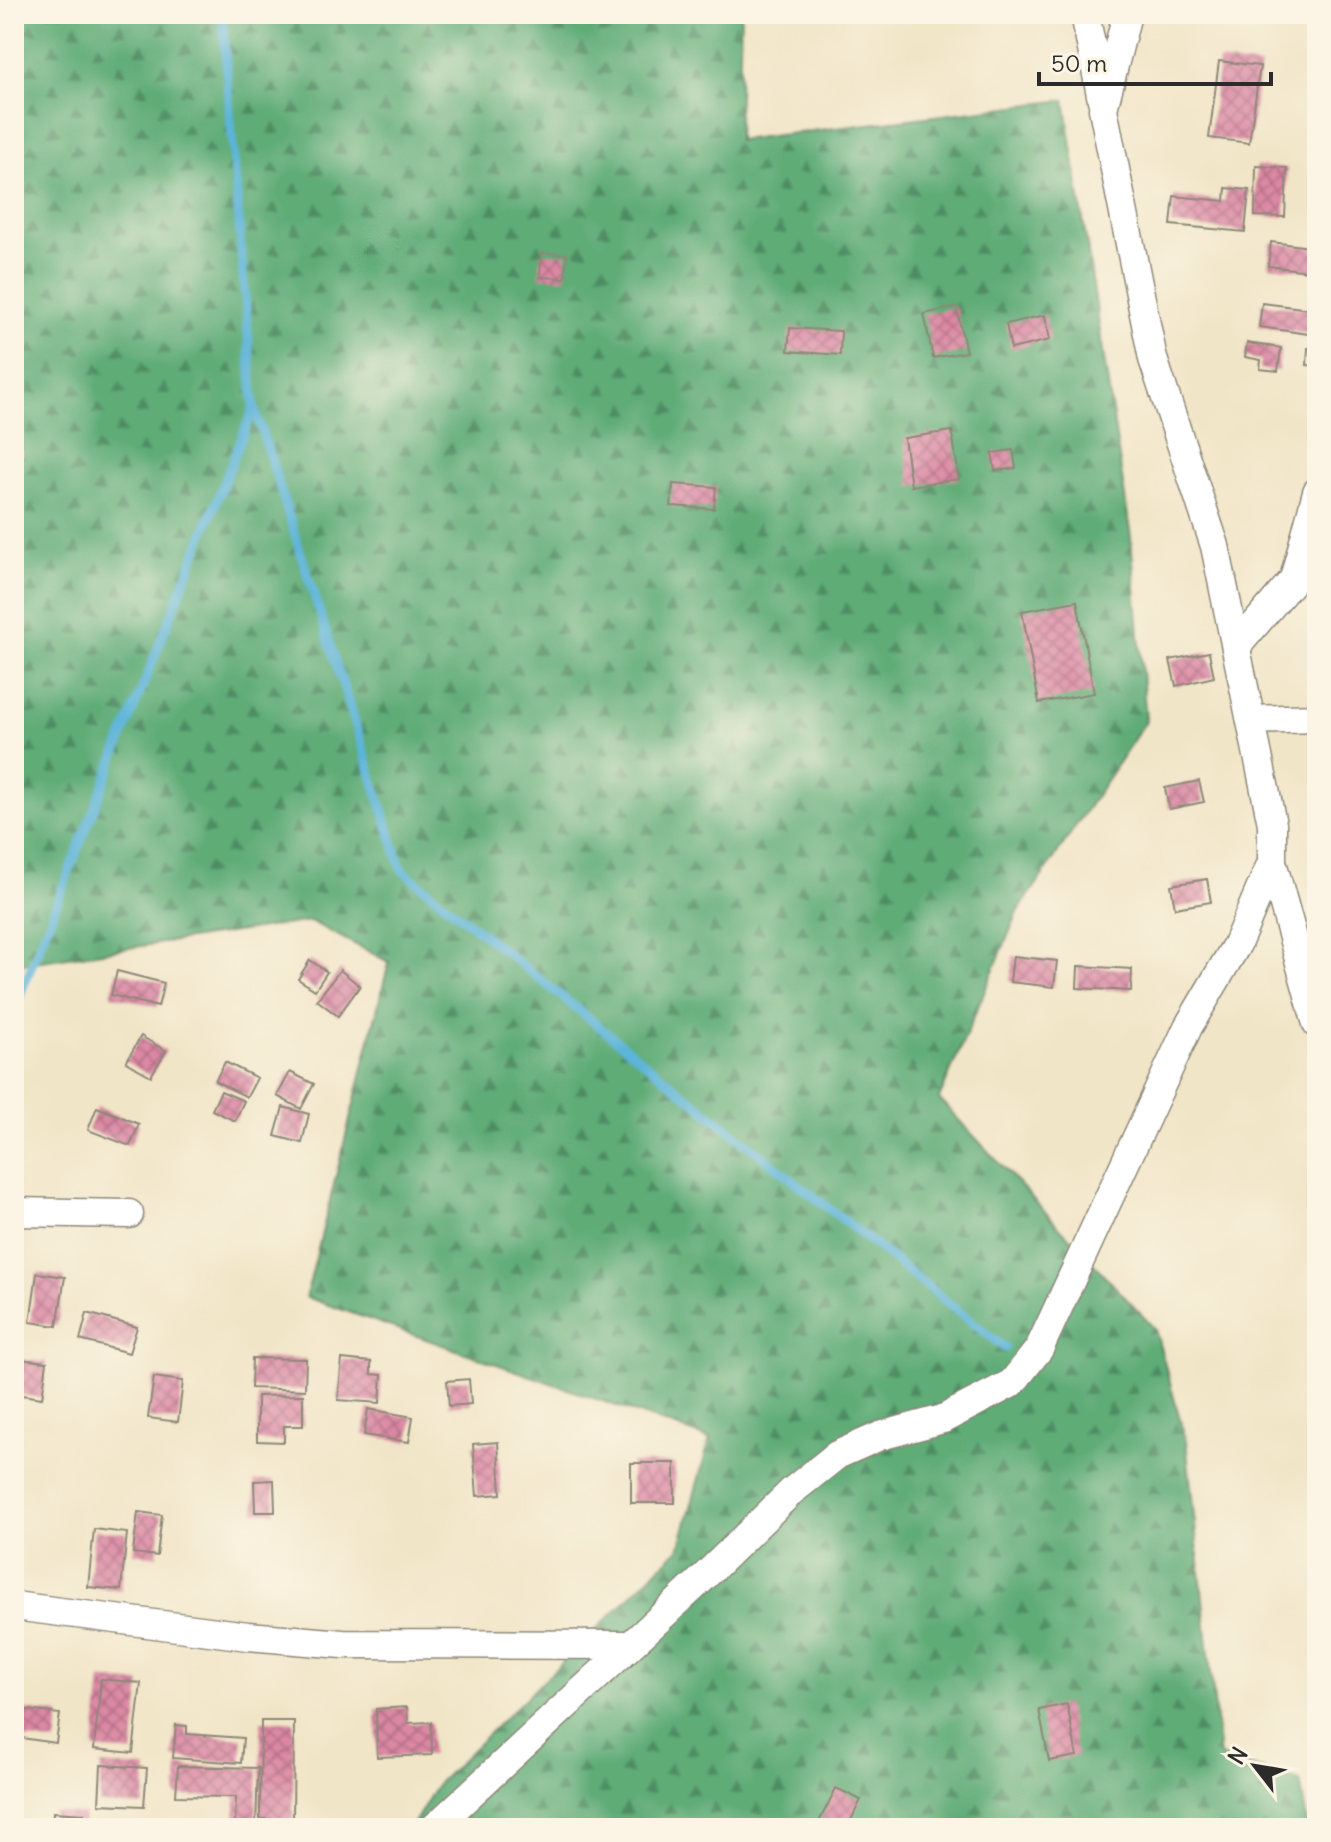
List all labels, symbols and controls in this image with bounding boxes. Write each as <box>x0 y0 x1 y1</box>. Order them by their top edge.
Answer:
scale bar <box>1039 36 1271 86</box>
text: 50 m <box>1051 48 1107 78</box>
north arrow <box>1215 1726 1295 1806</box>
text: N <box>1222 1742 1254 1769</box>

